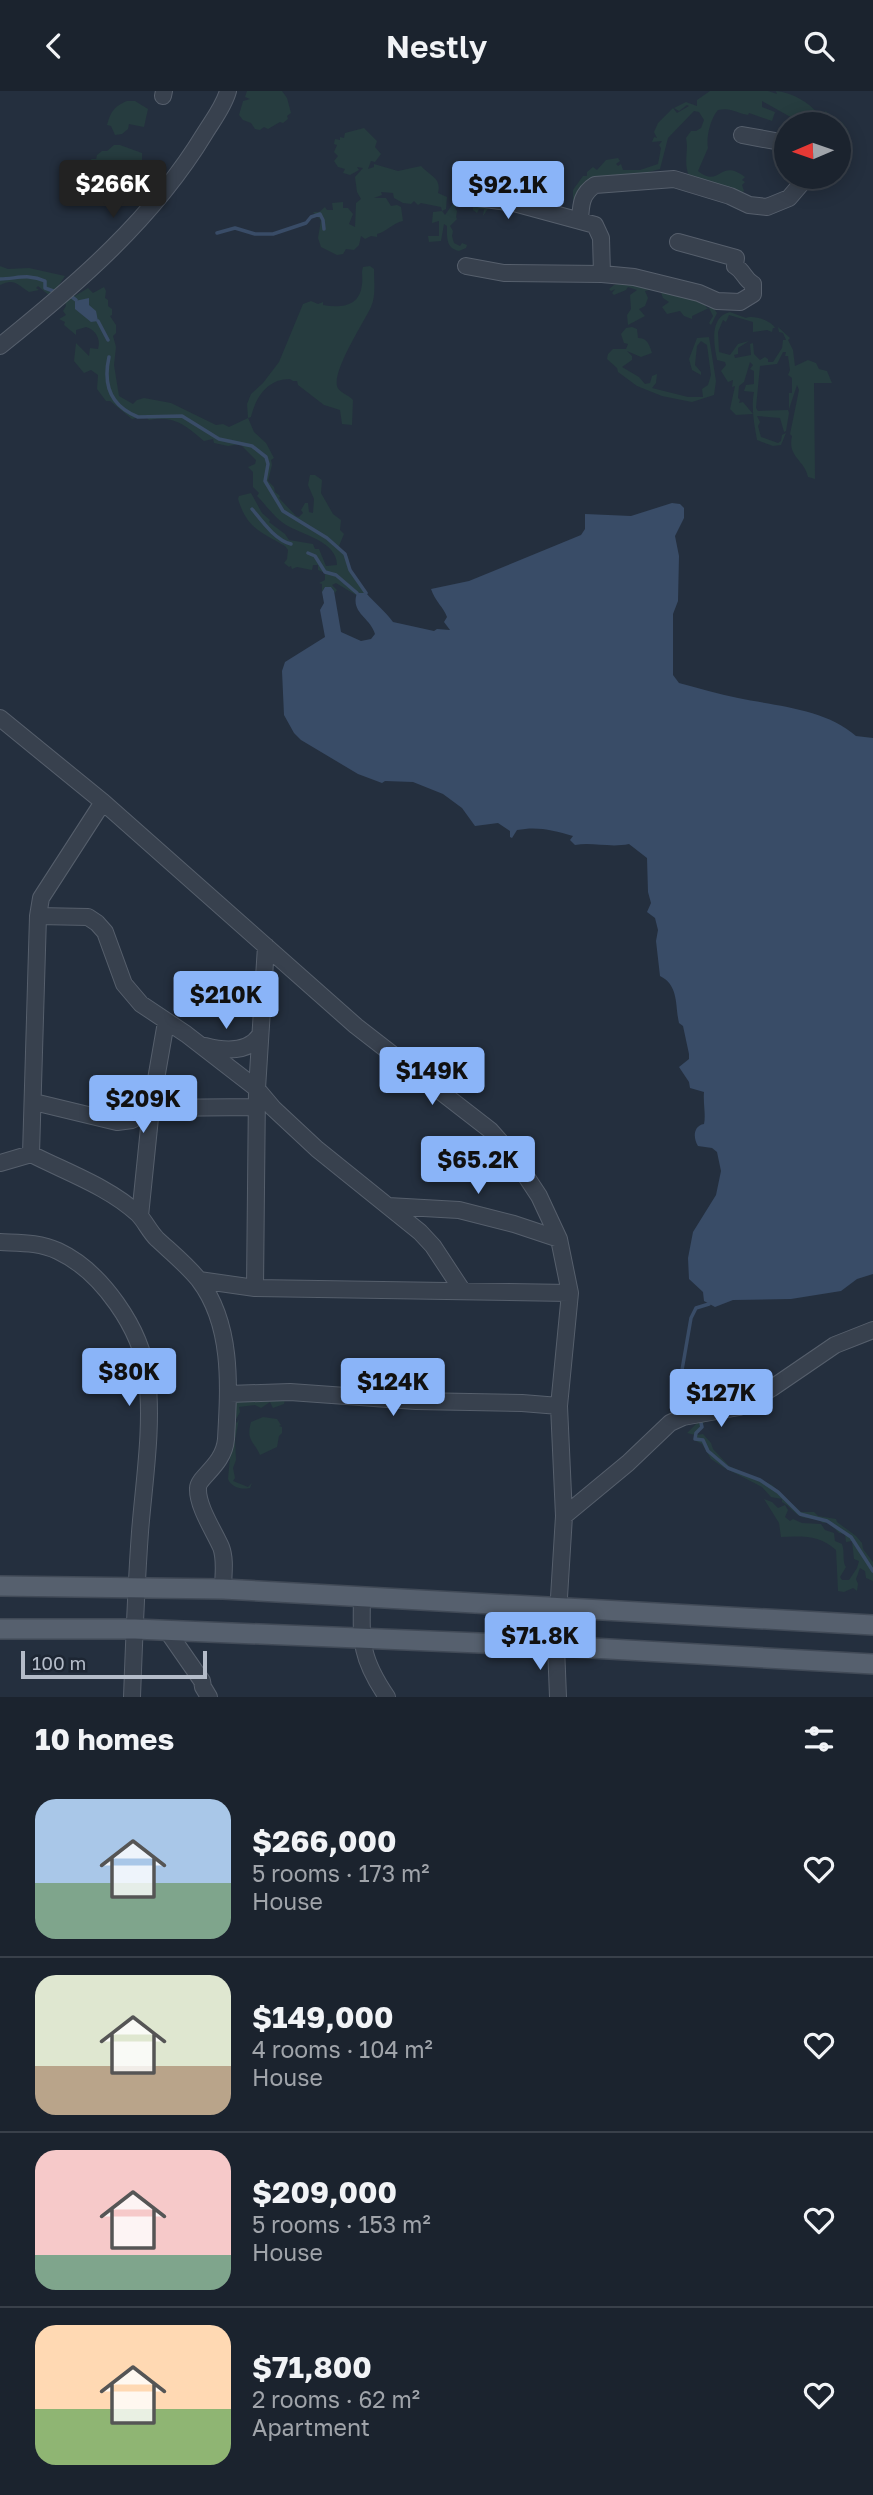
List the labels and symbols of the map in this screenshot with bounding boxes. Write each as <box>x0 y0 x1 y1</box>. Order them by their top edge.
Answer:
north arrow <box>774 112 850 189</box>
pin: $266K <box>64 160 162 220</box>
pin: $92.1K <box>451 162 565 221</box>
pin: $210K <box>177 971 275 1031</box>
pin: $149K <box>383 1047 481 1107</box>
pin: $209K <box>94 1075 192 1135</box>
pin: $65.2K <box>421 1137 535 1196</box>
pin: $80K <box>88 1349 170 1408</box>
pin: $124K <box>344 1359 442 1418</box>
pin: $127K <box>672 1369 770 1429</box>
pin: $71.8K <box>483 1613 597 1672</box>
scale bar <box>21 1648 206 1680</box>

